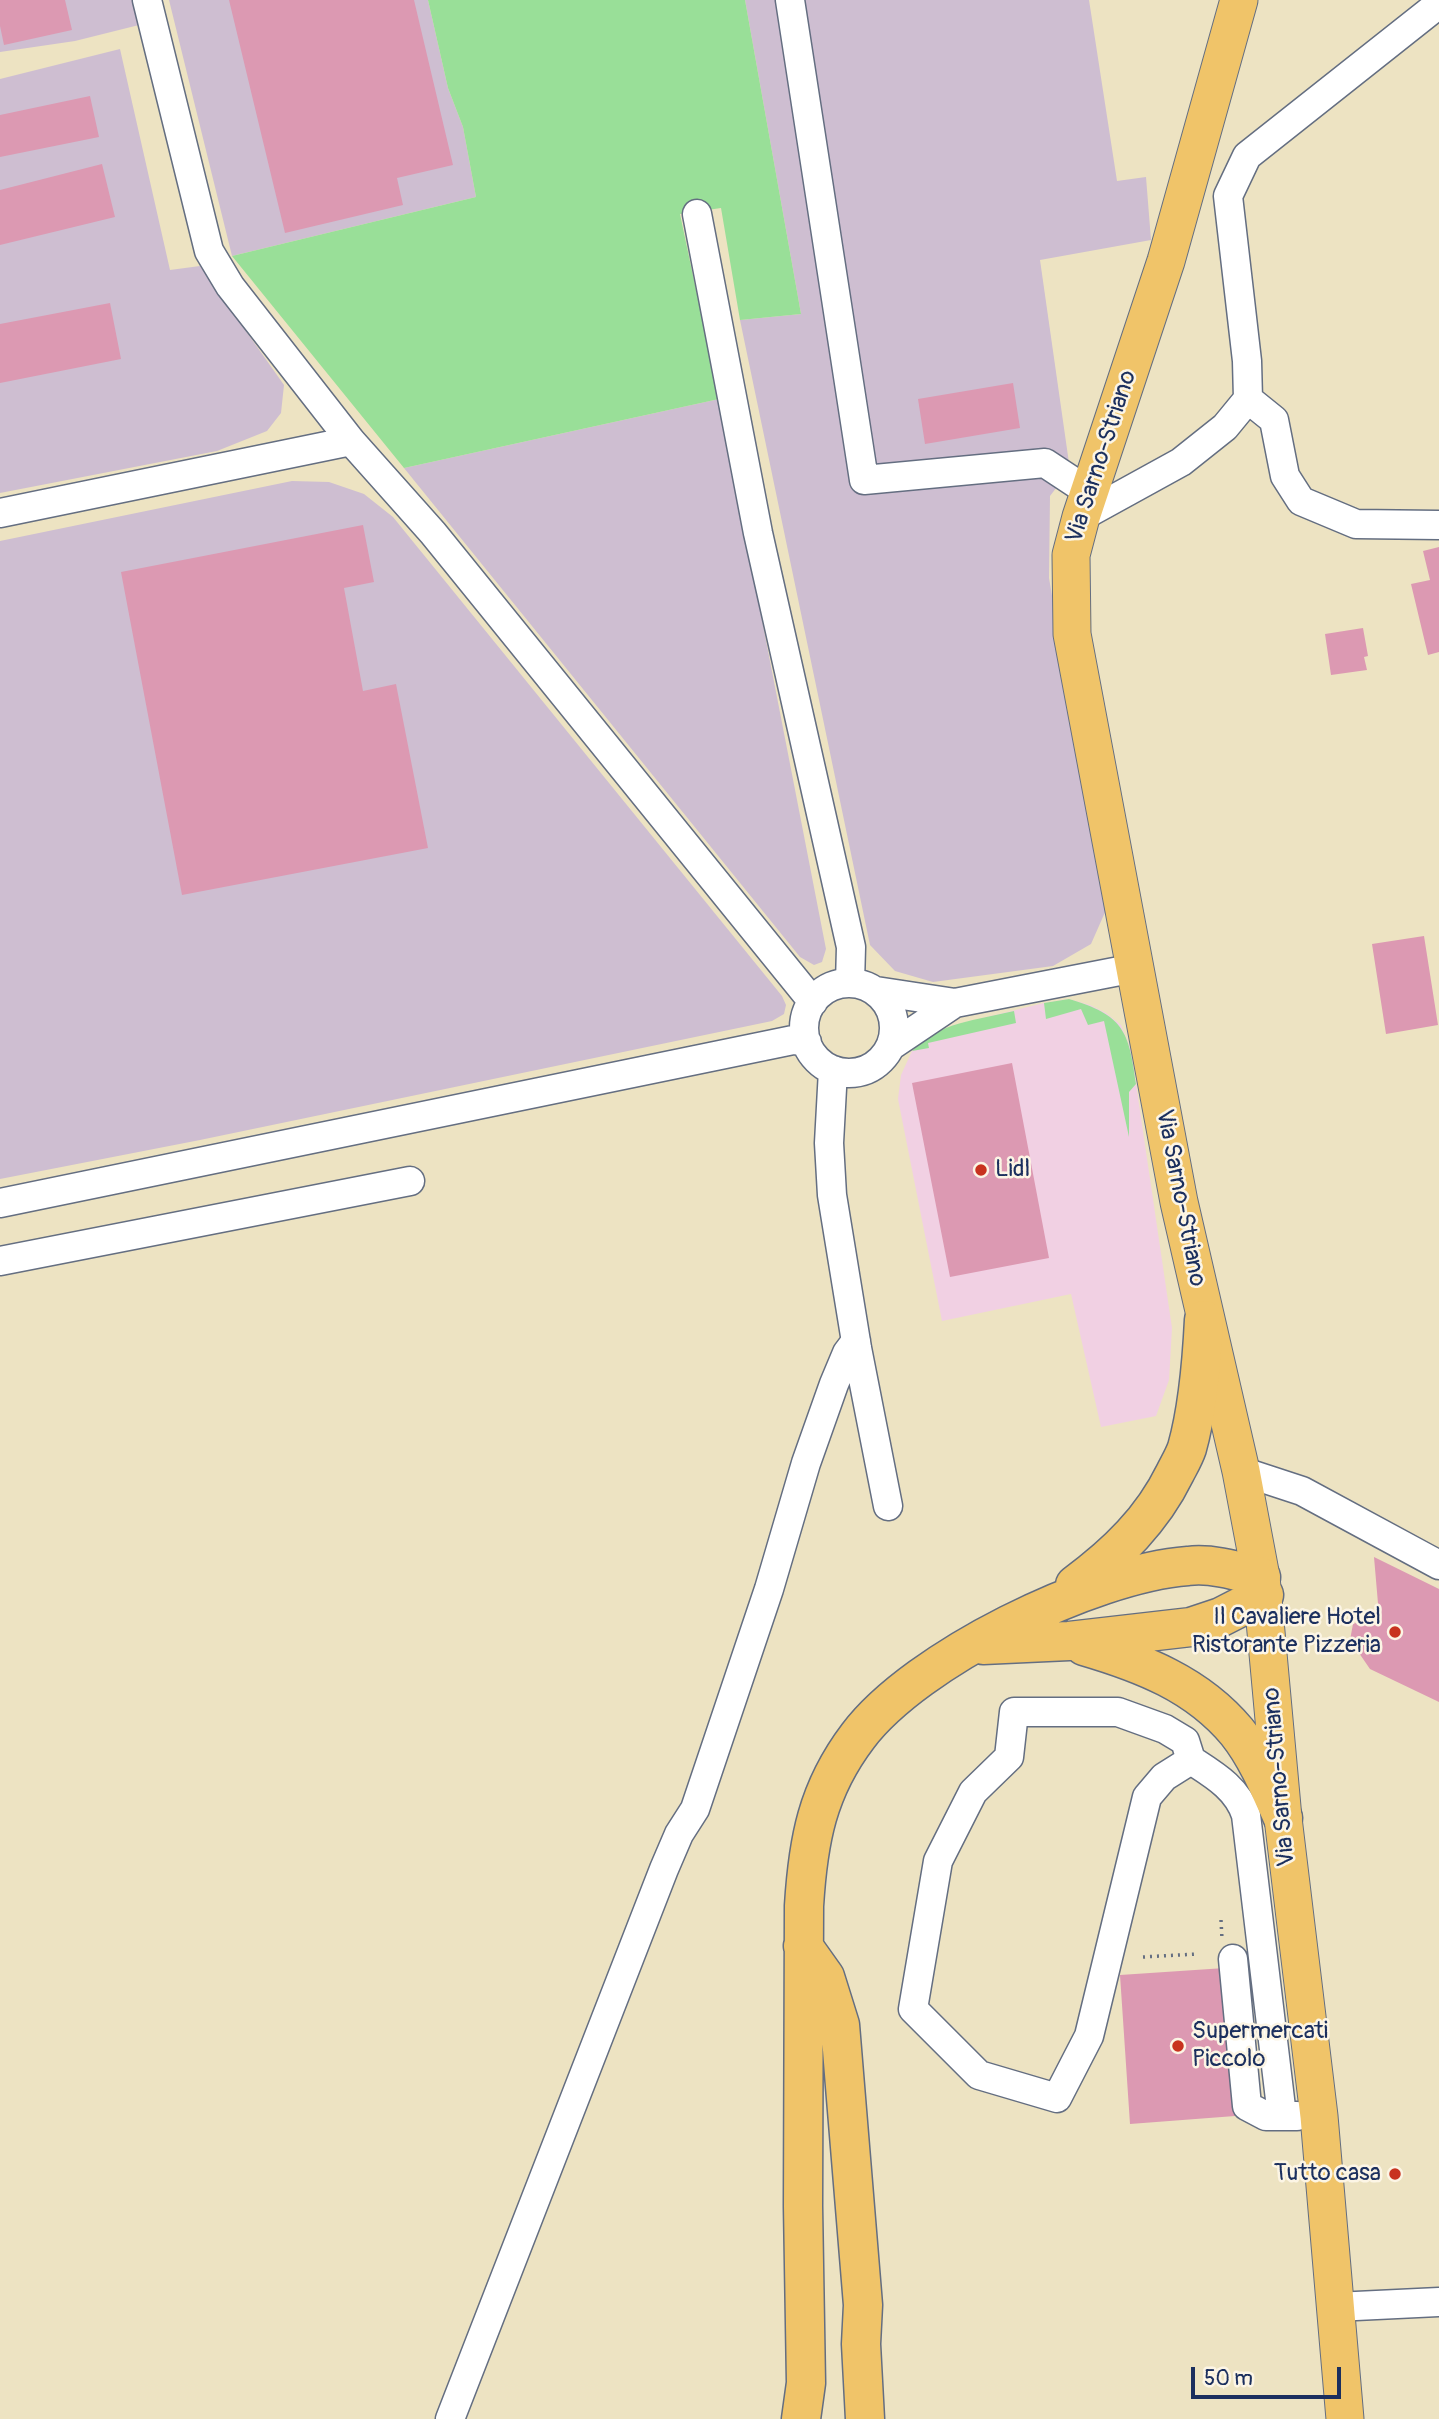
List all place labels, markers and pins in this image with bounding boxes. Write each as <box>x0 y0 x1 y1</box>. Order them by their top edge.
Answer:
place label: Lidl <box>995 1156 1030 1184</box>
marker: Lidl <box>973 1162 989 1178</box>
place label: Il Cavaliere Hotel Ristorante Pizzeria <box>1192 1604 1381 1660</box>
marker: Il Cavaliere Hotel Ristorante Pizzeria <box>1387 1624 1403 1640</box>
place label: Supermercati Piccolo <box>1192 2018 1328 2074</box>
marker: Supermercati Piccolo <box>1170 2038 1186 2054</box>
place label: Tutto casa <box>1274 2160 1381 2188</box>
marker: Tutto casa <box>1387 2166 1403 2182</box>

